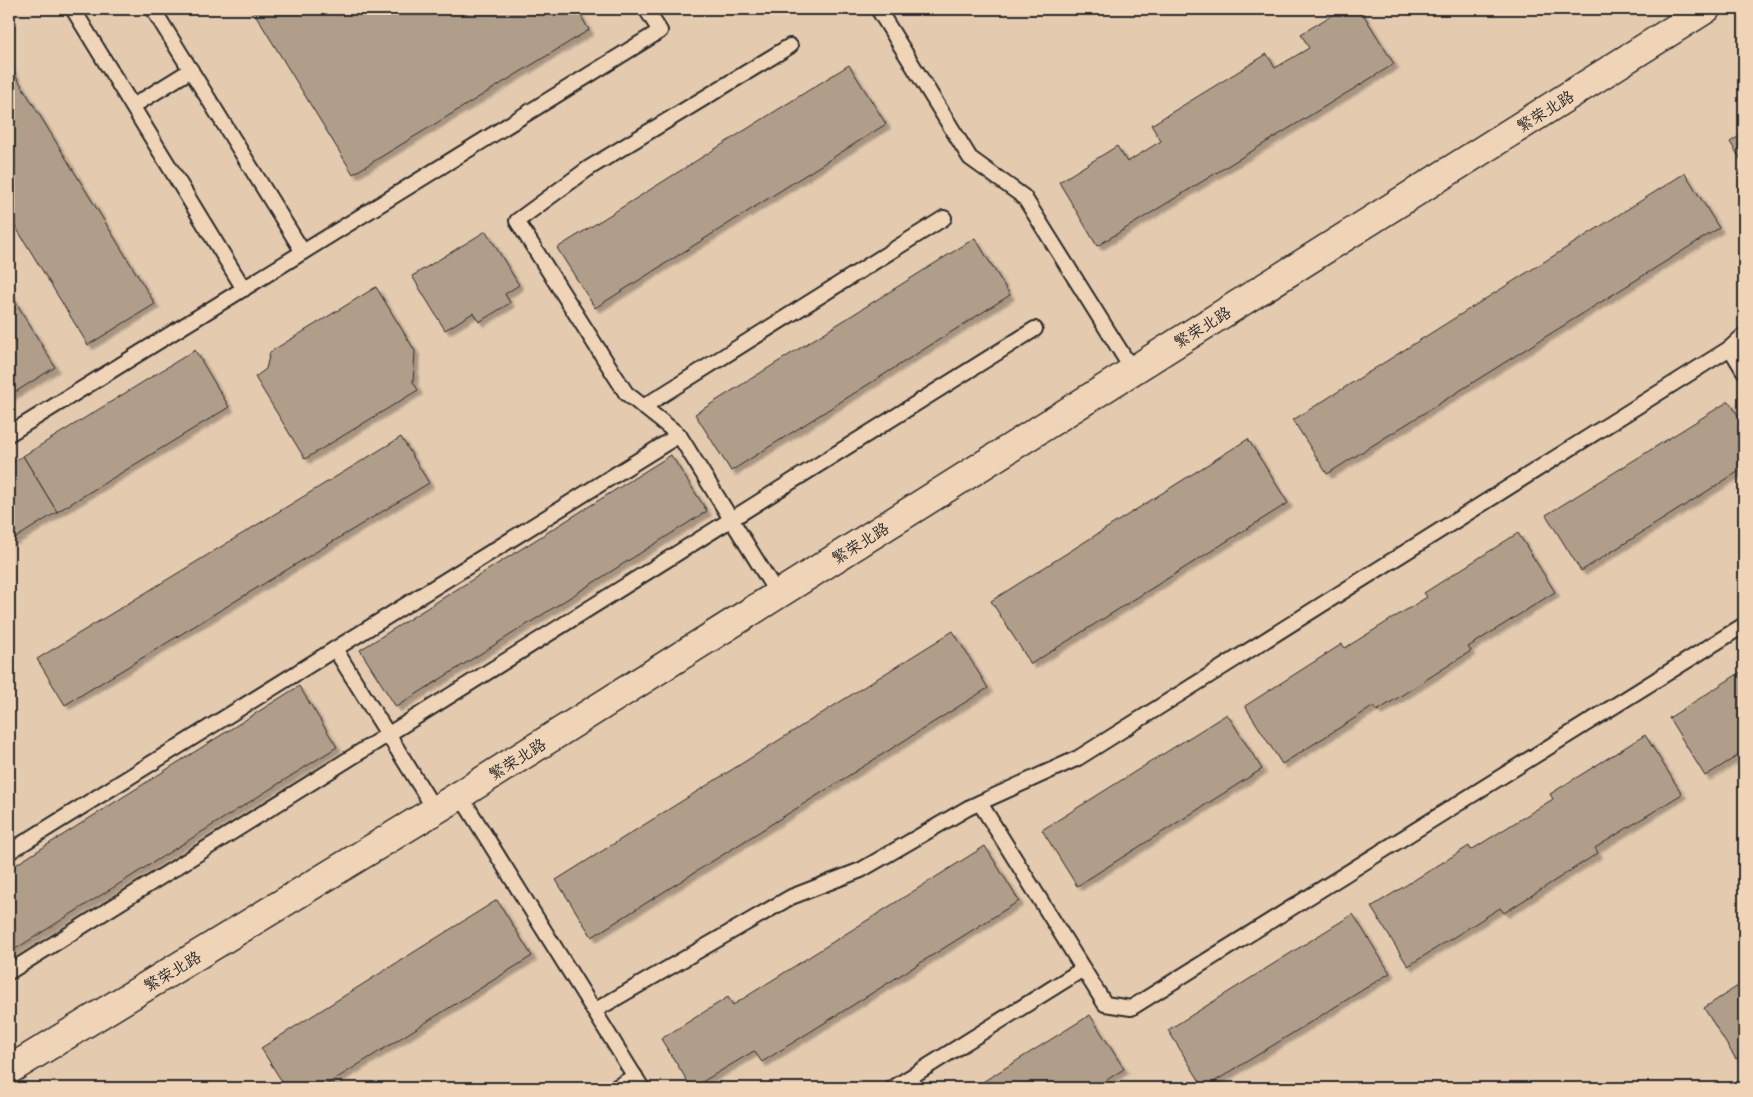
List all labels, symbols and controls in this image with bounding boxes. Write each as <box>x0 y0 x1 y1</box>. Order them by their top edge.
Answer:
street label: 繁荣北路 <box>1512 85 1578 137</box>
street label: 繁荣北路 <box>1169 301 1235 353</box>
street label: 繁荣北路 <box>827 517 893 569</box>
street label: 繁荣北路 <box>484 733 550 785</box>
street label: 繁荣北路 <box>139 945 205 997</box>

